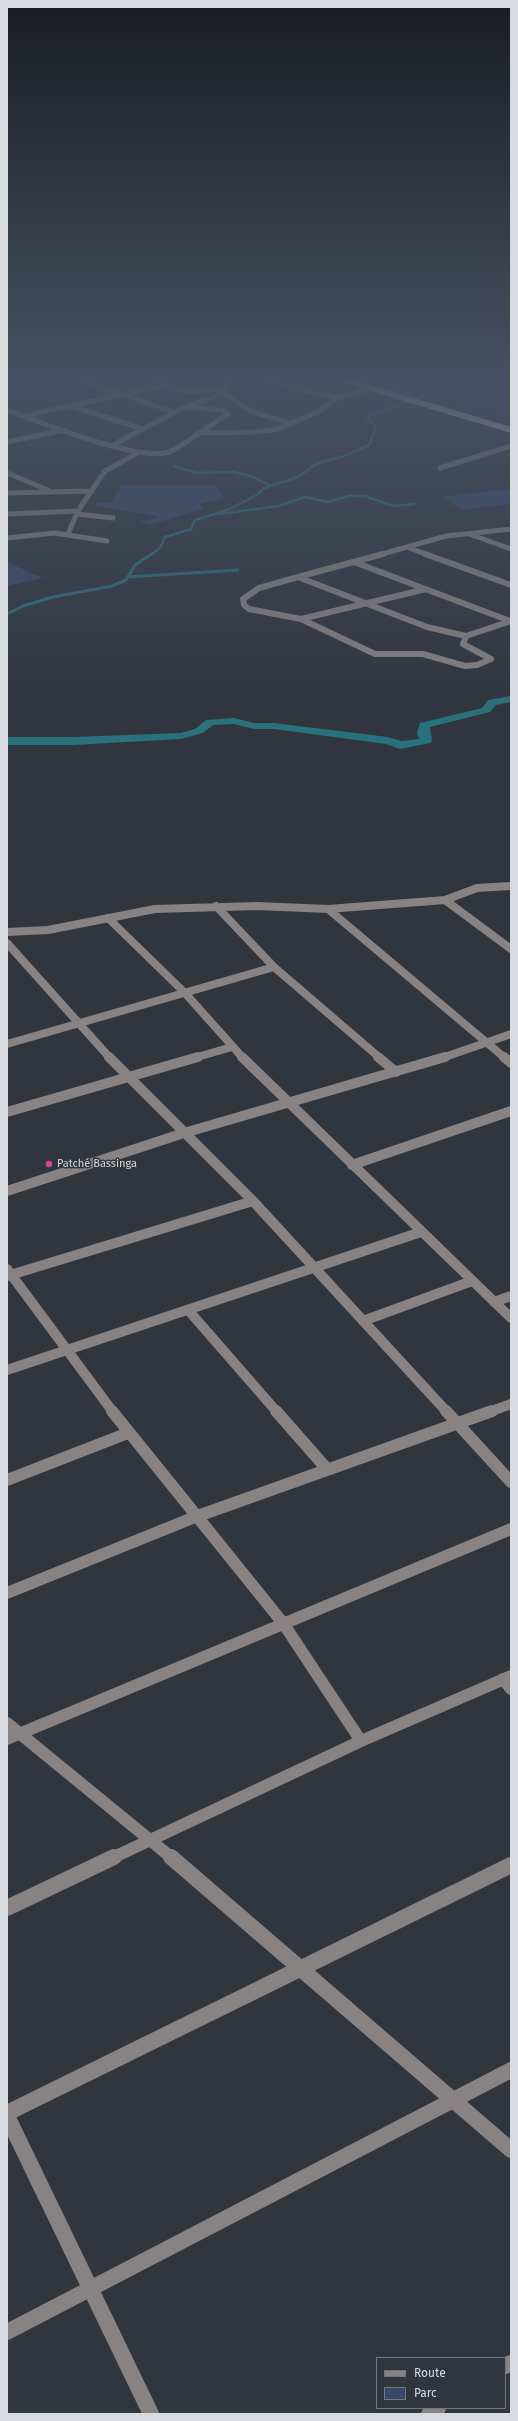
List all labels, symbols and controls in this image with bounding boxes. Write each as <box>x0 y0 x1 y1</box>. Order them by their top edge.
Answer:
place label: Patché Bassinga <box>57 1157 137 1171</box>
marker: Patché Bassinga <box>44 1159 54 1169</box>
legend <box>376 2357 506 2409</box>
text: Route <box>414 2366 446 2380</box>
text: Parc <box>414 2386 437 2400</box>

